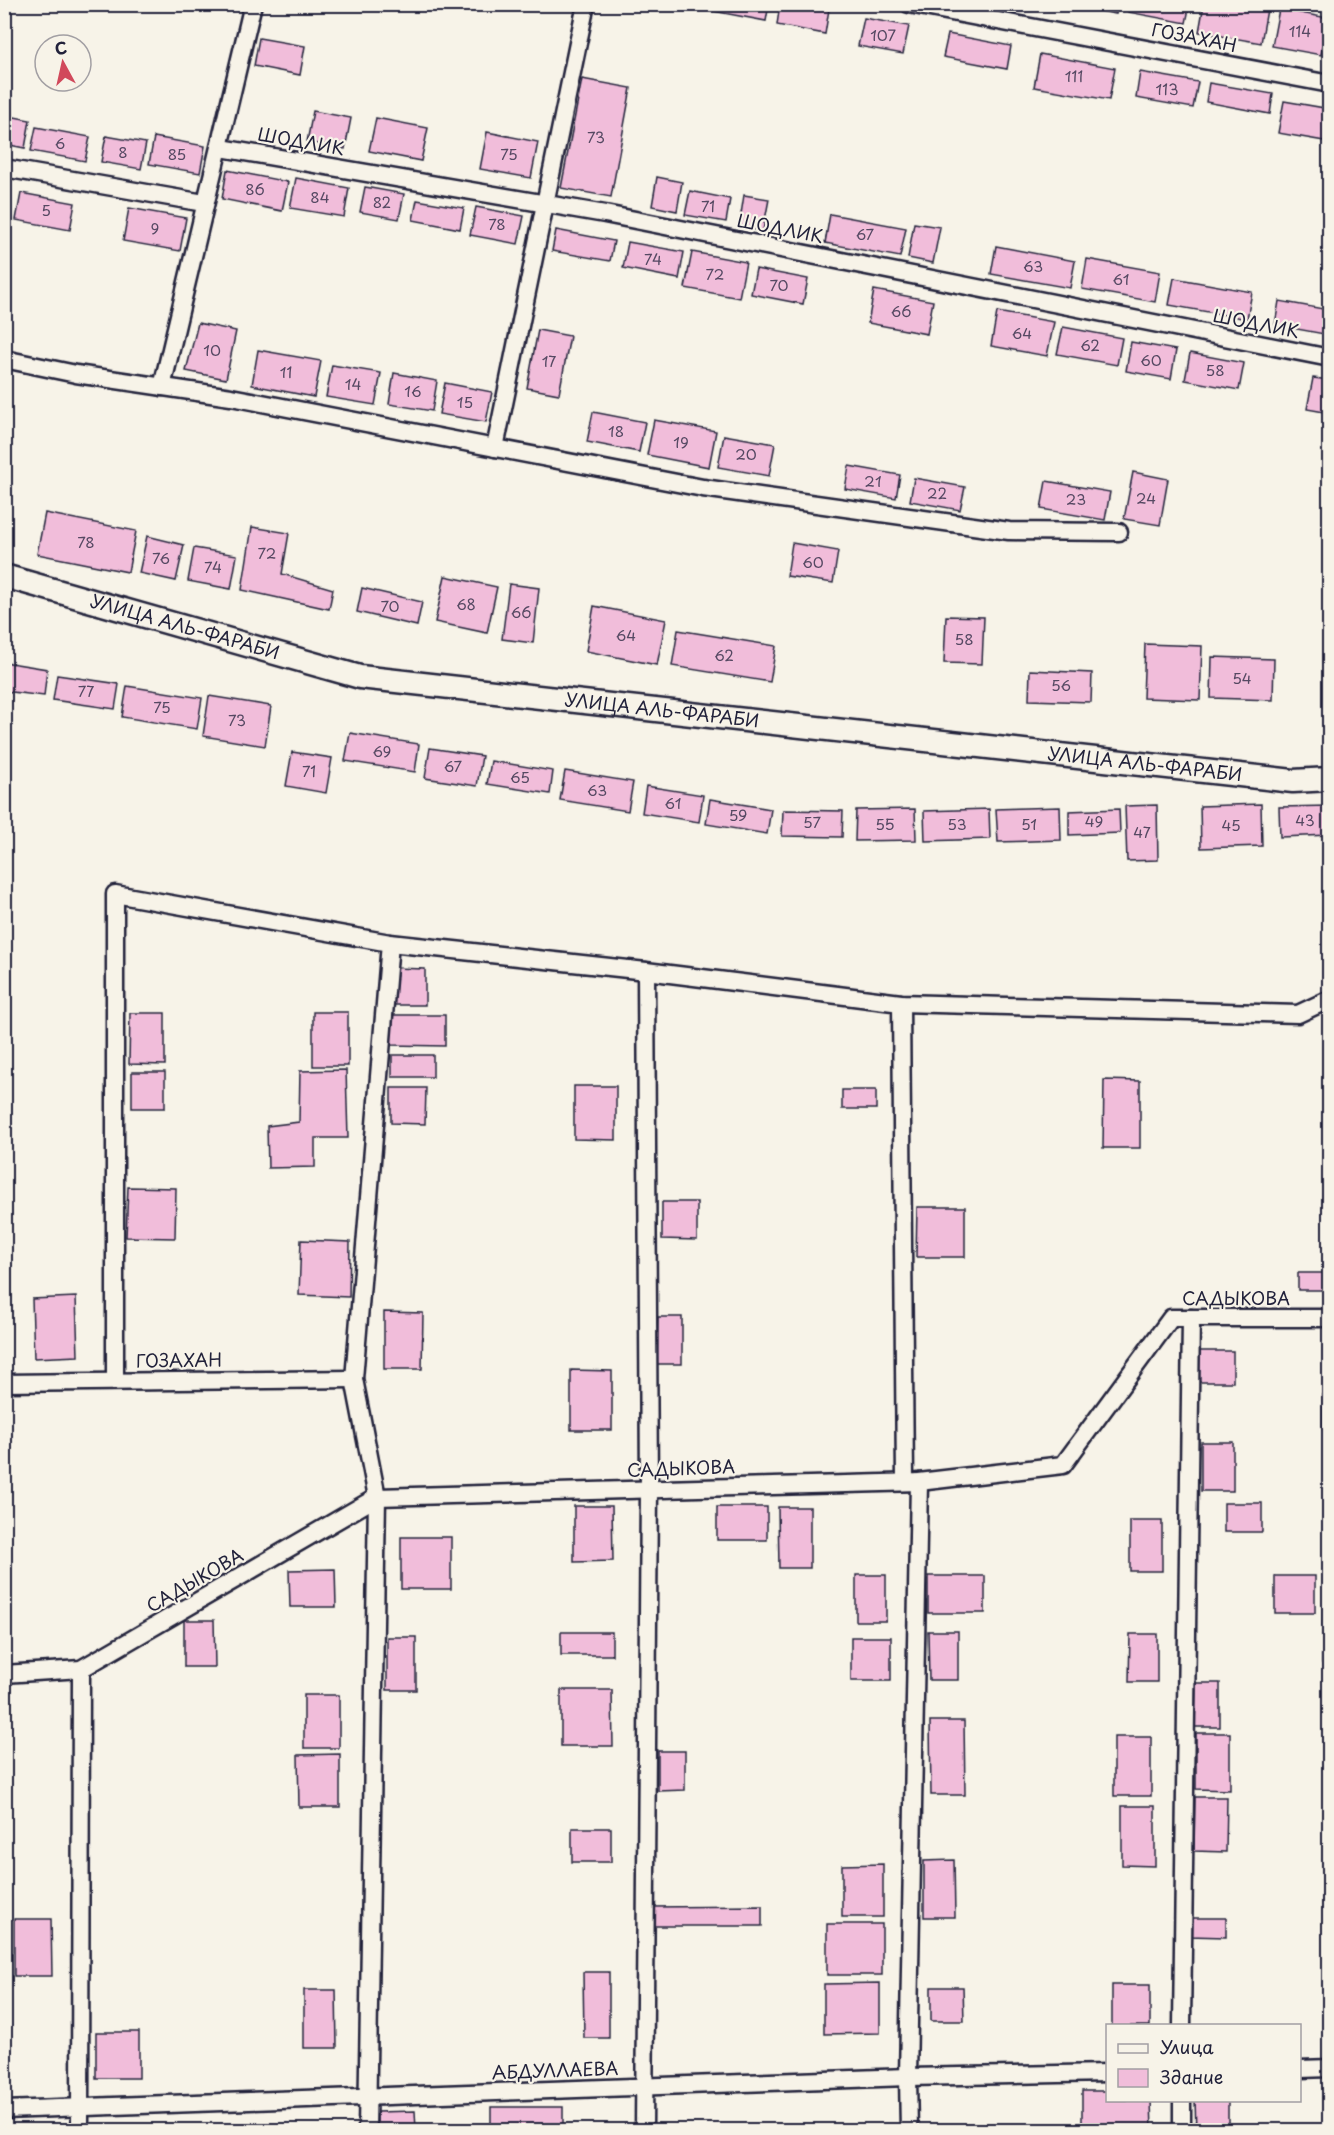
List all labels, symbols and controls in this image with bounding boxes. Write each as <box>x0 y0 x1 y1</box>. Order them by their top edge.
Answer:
street label: ГОЗАХАН <box>1149 15 1239 58</box>
house number: 114 <box>1289 19 1311 42</box>
house number: 107 <box>870 23 896 46</box>
north arrow <box>33 33 93 93</box>
text: С <box>53 34 68 60</box>
house number: 111 <box>1065 64 1083 87</box>
house number: 113 <box>1156 77 1178 100</box>
street label: ШОДЛИК <box>256 120 347 161</box>
house number: 73 <box>587 125 605 148</box>
house number: 6 <box>55 131 65 154</box>
house number: 8 <box>118 140 128 163</box>
house number: 85 <box>168 142 186 165</box>
house number: 75 <box>500 142 518 165</box>
house number: 86 <box>245 177 265 200</box>
house number: 84 <box>310 185 330 208</box>
house number: 82 <box>373 190 391 213</box>
house number: 71 <box>701 194 715 217</box>
house number: 5 <box>41 198 51 221</box>
street label: ШОДЛИК <box>735 206 826 249</box>
house number: 78 <box>488 212 506 235</box>
house number: 9 <box>151 216 159 239</box>
house number: 67 <box>856 222 875 245</box>
house number: 74 <box>644 247 662 270</box>
house number: 63 <box>1023 254 1043 277</box>
house number: 72 <box>706 262 724 285</box>
house number: 61 <box>1113 267 1129 290</box>
house number: 70 <box>769 273 789 296</box>
house number: 66 <box>891 299 911 322</box>
street label: ШОДЛИК <box>1211 301 1302 344</box>
house number: 64 <box>1012 321 1032 344</box>
house number: 62 <box>1080 333 1100 356</box>
house number: 10 <box>203 338 221 361</box>
house number: 60 <box>1140 348 1162 371</box>
house number: 17 <box>542 349 556 372</box>
house number: 58 <box>1205 358 1225 381</box>
house number: 11 <box>280 360 292 383</box>
house number: 14 <box>345 372 361 395</box>
house number: 16 <box>404 379 422 402</box>
house number: 15 <box>457 390 473 413</box>
house number: 18 <box>608 419 624 442</box>
house number: 19 <box>673 430 689 453</box>
house number: 20 <box>735 442 757 465</box>
house number: 21 <box>864 469 882 492</box>
house number: 22 <box>927 481 947 504</box>
house number: 24 <box>1136 486 1156 509</box>
house number: 23 <box>1066 487 1086 510</box>
house number: 78 <box>77 530 95 553</box>
house number: 72 <box>258 541 276 564</box>
house number: 76 <box>152 546 170 569</box>
house number: 60 <box>802 550 824 573</box>
house number: 74 <box>204 555 222 578</box>
street label: УЛИЦА АЛЬ-ФАРАБИ <box>88 586 283 666</box>
house number: 68 <box>456 592 476 615</box>
house number: 70 <box>380 594 400 617</box>
house number: 66 <box>511 600 531 623</box>
house number: 64 <box>616 623 636 646</box>
house number: 58 <box>954 627 974 650</box>
house number: 62 <box>714 643 734 666</box>
house number: 54 <box>1232 666 1252 689</box>
house number: 56 <box>1051 673 1071 696</box>
house number: 77 <box>78 679 94 702</box>
street label: УЛИЦА АЛЬ-ФАРАБИ <box>564 685 761 733</box>
house number: 75 <box>153 695 171 718</box>
house number: 73 <box>228 708 246 731</box>
house number: 69 <box>373 739 391 762</box>
street label: УЛИЦА АЛЬ-ФАРАБИ <box>1047 739 1244 787</box>
house number: 67 <box>444 754 463 777</box>
house number: 71 <box>302 759 316 782</box>
house number: 65 <box>510 765 530 788</box>
house number: 63 <box>587 778 607 801</box>
house number: 61 <box>665 791 681 814</box>
house number: 59 <box>729 803 747 826</box>
house number: 43 <box>1295 808 1315 831</box>
house number: 49 <box>1085 809 1103 832</box>
house number: 57 <box>803 810 821 833</box>
house number: 55 <box>875 812 895 835</box>
house number: 53 <box>947 812 967 835</box>
house number: 51 <box>1021 812 1037 835</box>
house number: 45 <box>1221 813 1241 836</box>
house number: 47 <box>1133 820 1151 843</box>
street label: САДЫКОВА <box>1182 1284 1290 1311</box>
street label: ГОЗАХАН <box>136 1345 222 1374</box>
street label: САДЫКОВА <box>626 1452 735 1483</box>
street label: САДЫКОВА <box>141 1541 248 1618</box>
legend <box>1106 2024 1301 2102</box>
text: Улица <box>1160 2033 1214 2060</box>
street label: АБДУЛЛАЕВА <box>491 2054 619 2085</box>
text: Здание <box>1160 2063 1223 2090</box>

